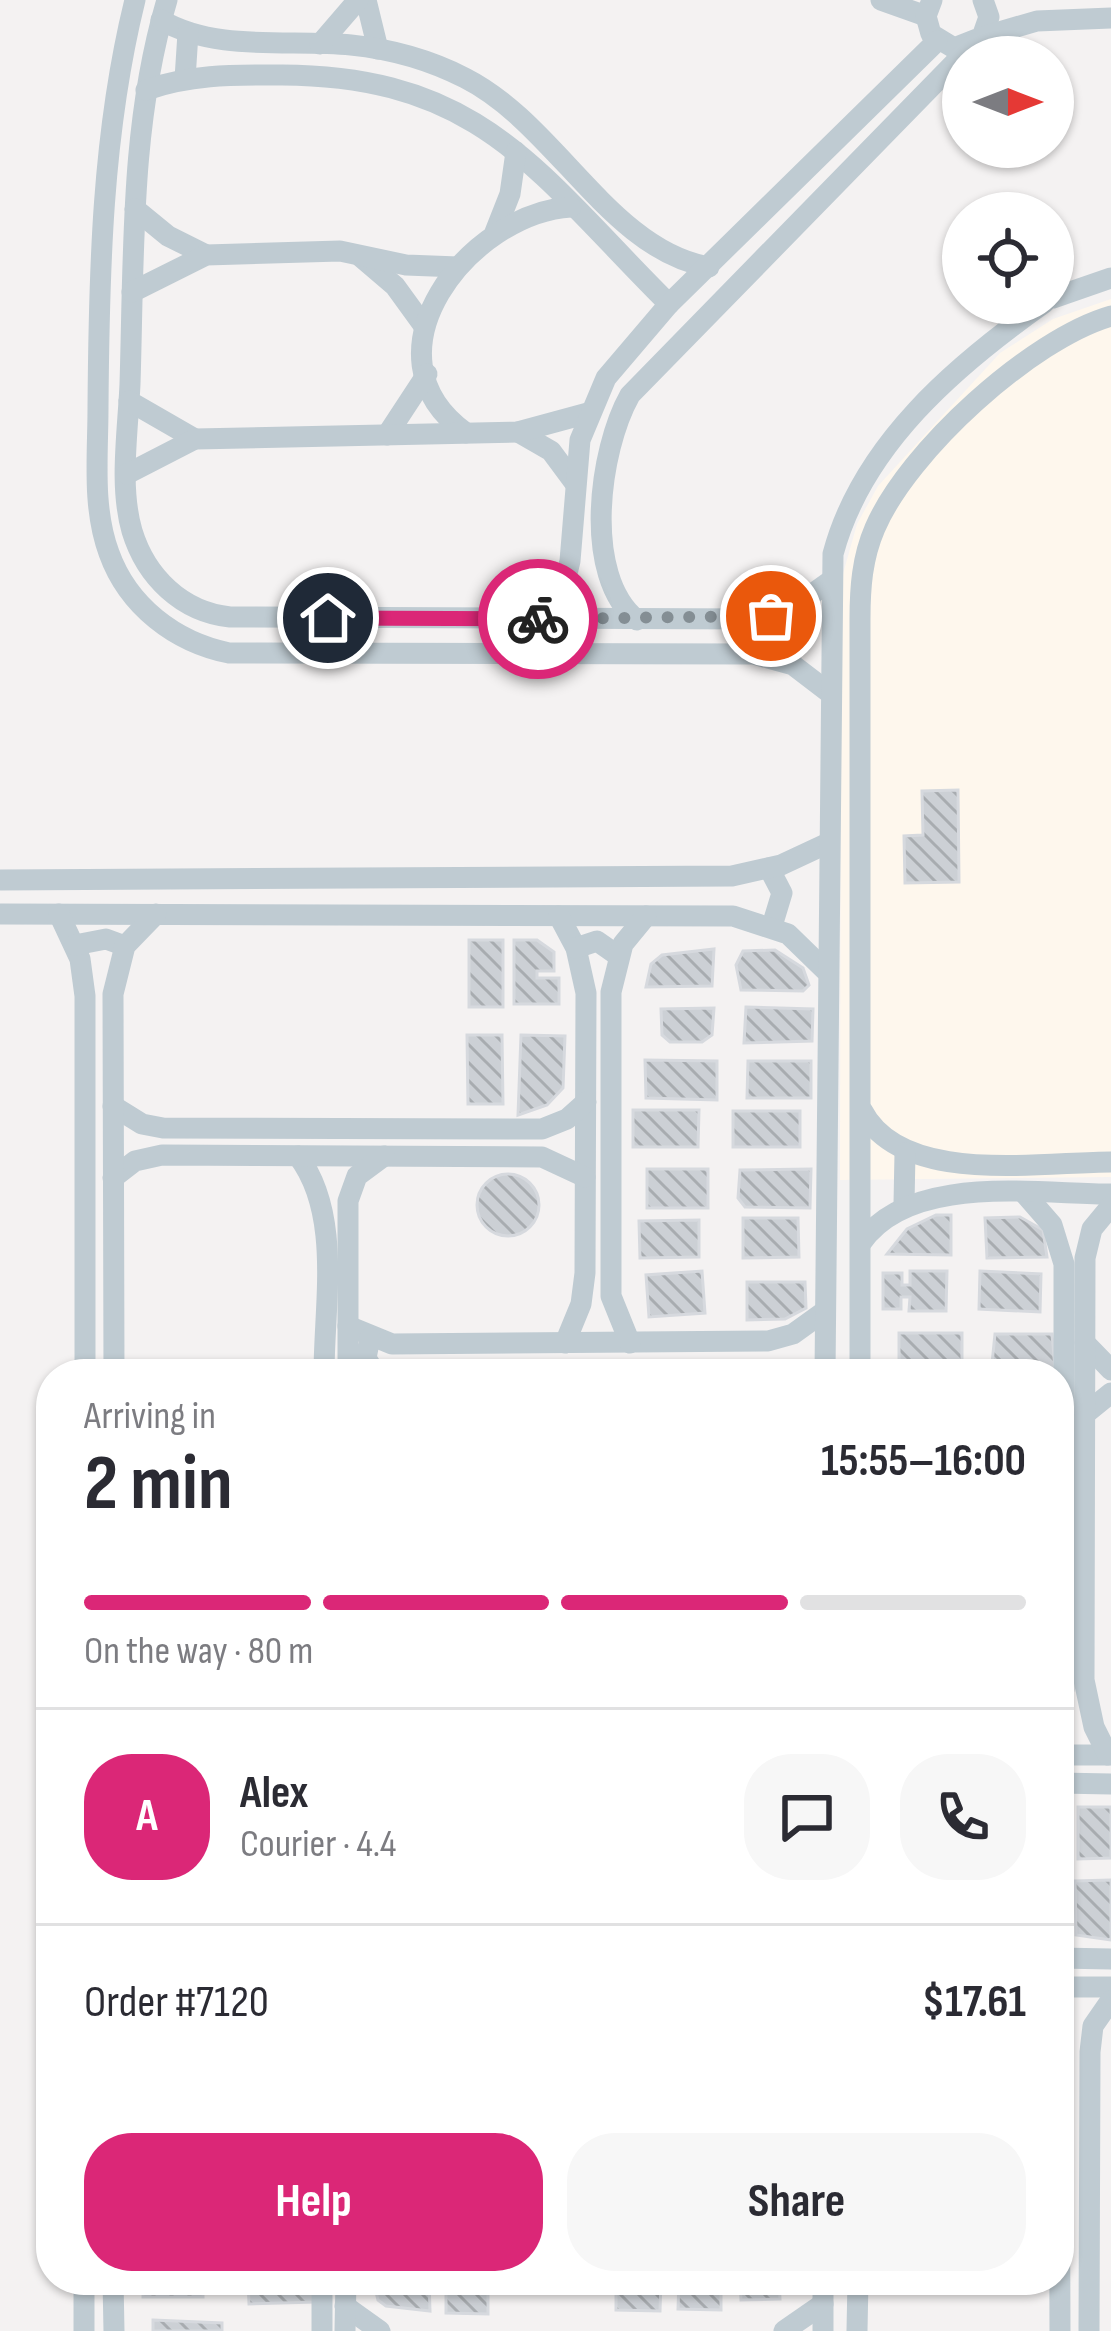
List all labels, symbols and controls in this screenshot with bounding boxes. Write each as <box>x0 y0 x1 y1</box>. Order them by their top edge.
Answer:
north arrow <box>942 36 1074 168</box>
map controls <box>942 36 1074 324</box>
button: locate <box>942 192 1074 324</box>
courier <box>478 559 598 679</box>
pin <box>720 565 822 667</box>
pin <box>277 567 379 669</box>
icon: bag <box>738 583 804 649</box>
icon: home <box>295 585 361 651</box>
icon: bike <box>505 586 571 652</box>
text: Arriving in <box>84 1393 216 1440</box>
text: 15:55–16:00 <box>821 1434 1026 1489</box>
text: 2 min <box>84 1438 233 1531</box>
text: On the way · 80 m <box>84 1628 313 1675</box>
button: chat <box>744 1754 870 1880</box>
button: phone <box>900 1754 1026 1880</box>
text: Alex <box>240 1766 308 1821</box>
text: A <box>136 1789 158 1844</box>
text: Courier · 4.4 <box>240 1821 396 1868</box>
text: Order #7120 <box>84 1975 269 2030</box>
text: $17.61 <box>922 1975 1026 2030</box>
button: Help <box>84 2133 543 2271</box>
button: Share <box>567 2133 1026 2271</box>

